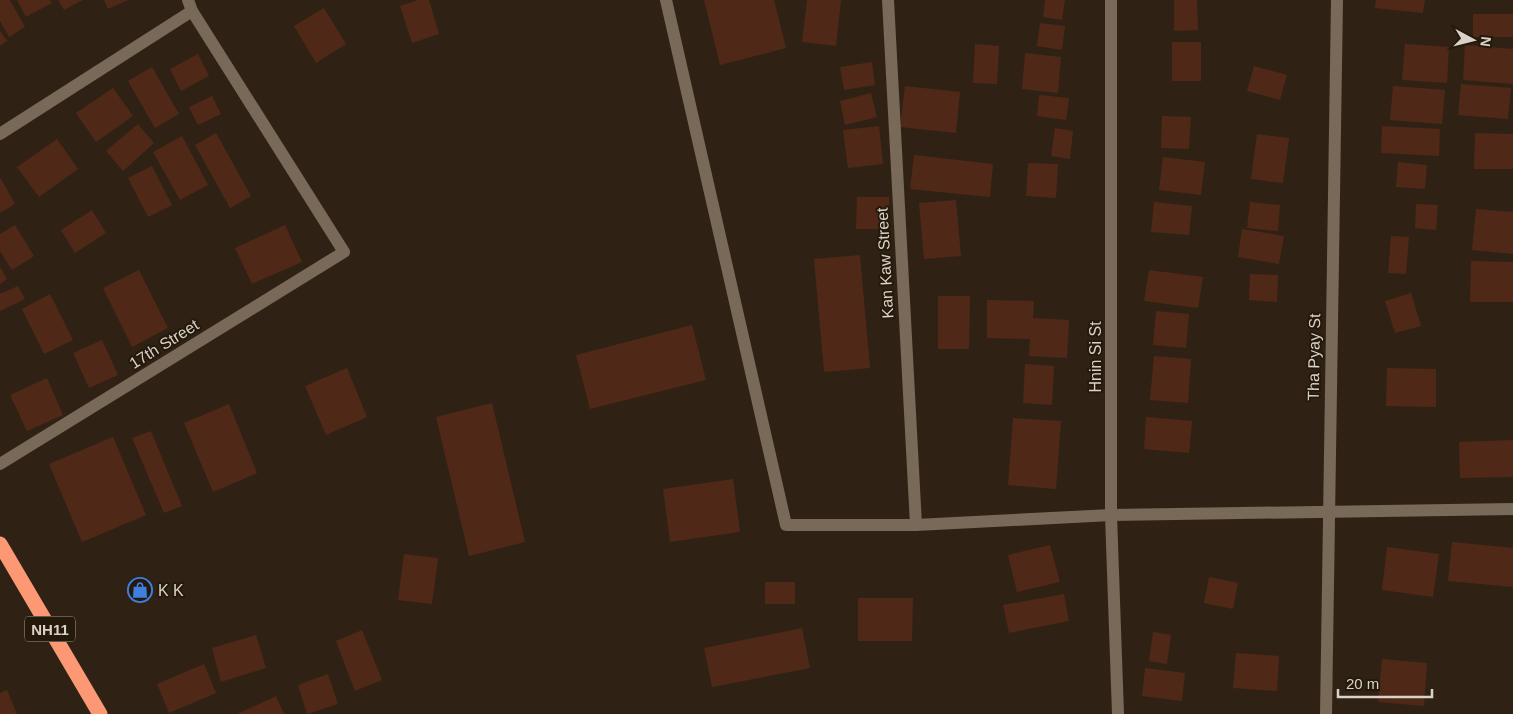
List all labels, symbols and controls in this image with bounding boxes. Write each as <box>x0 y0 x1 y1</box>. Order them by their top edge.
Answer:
north arrow <box>1448 15 1498 65</box>
text: N <box>1477 36 1494 48</box>
street label: Kan Kaw Street <box>874 206 896 319</box>
street label: Tha Pyay St <box>1305 313 1323 401</box>
street label: 17th Street <box>126 316 202 372</box>
street label: Hnin Si St <box>1087 321 1104 393</box>
shop icon: K K <box>127 577 153 603</box>
place label: K K <box>158 582 184 599</box>
road number: NH11 <box>25 616 75 642</box>
scale bar <box>1338 666 1432 698</box>
text: 20 m <box>1346 675 1379 692</box>

